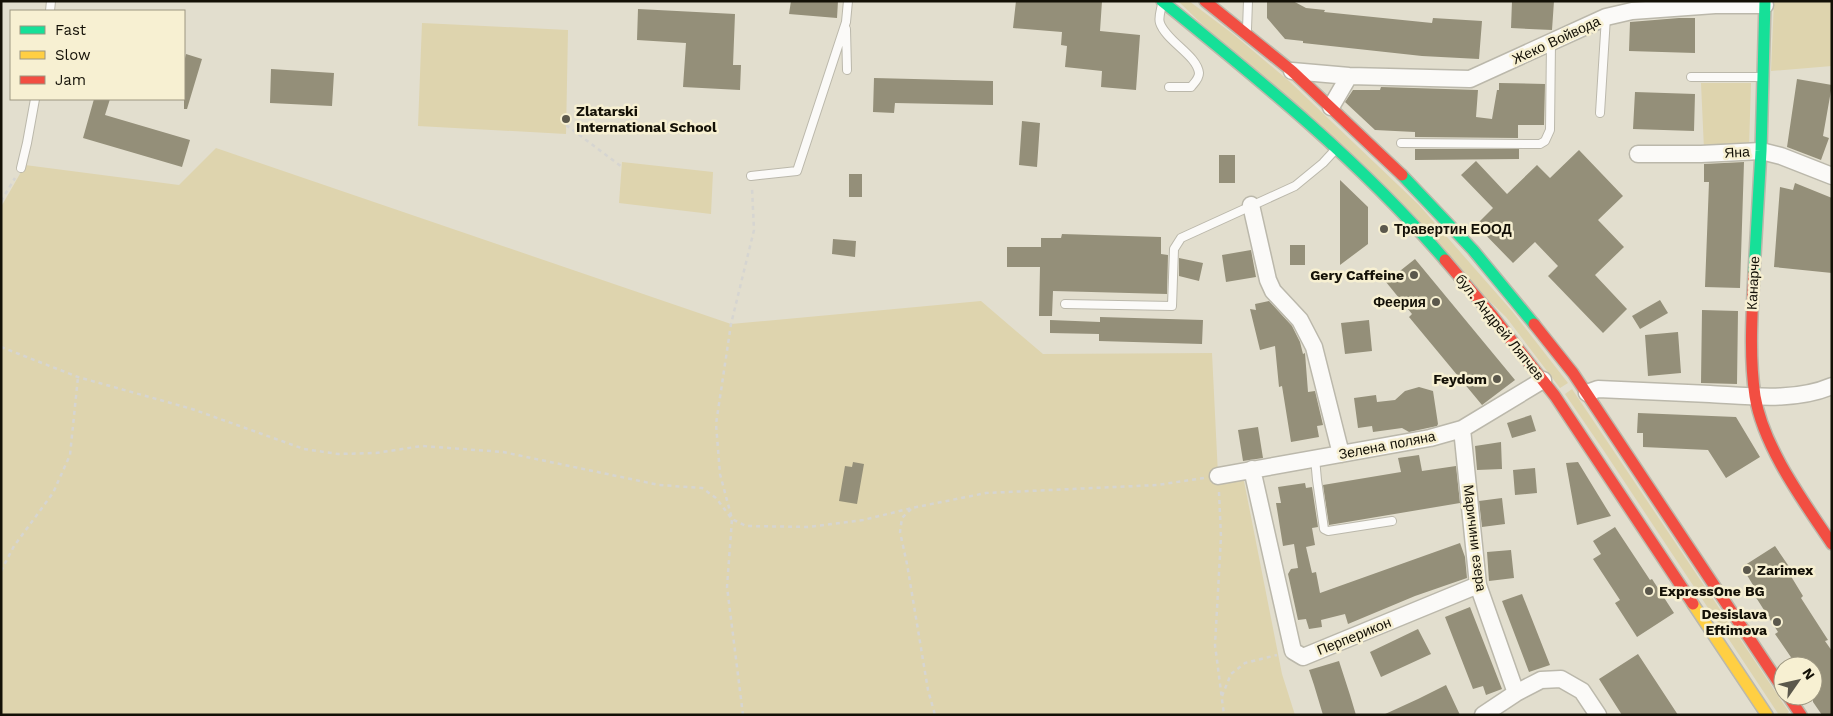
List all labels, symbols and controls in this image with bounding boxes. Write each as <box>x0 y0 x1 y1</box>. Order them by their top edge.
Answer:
legend <box>10 10 185 100</box>
street label: Жеко Войвода <box>1510 13 1603 67</box>
text: Fast <box>55 21 87 39</box>
text: Slow <box>55 46 91 64</box>
text: Jam <box>55 71 86 89</box>
place label: Zlatarski International School <box>576 103 717 135</box>
marker: Zlatarski International School <box>560 113 572 125</box>
street label: Яна <box>1724 143 1750 161</box>
place label: Травертин ЕООД <box>1394 221 1512 237</box>
marker: Травертин ЕООД <box>1378 223 1390 235</box>
street label: Канарче <box>1744 255 1762 310</box>
place label: Gery Caffeine <box>1310 267 1404 283</box>
marker: Gery Caffeine <box>1408 269 1420 281</box>
street label: бул. Андрей Ляпчев <box>1452 271 1548 383</box>
place label: Феерия <box>1373 294 1426 310</box>
marker: Феерия <box>1430 296 1442 308</box>
place label: Feydom <box>1433 371 1487 387</box>
marker: Feydom <box>1491 373 1503 385</box>
street label: Зелена поляна <box>1337 428 1437 462</box>
street label: Маричини езера <box>1460 484 1490 593</box>
place label: Zarimex <box>1757 562 1814 578</box>
marker: Zarimex <box>1741 564 1753 576</box>
place label: ExpressOne BG <box>1659 583 1765 599</box>
marker: ExpressOne BG <box>1643 585 1655 597</box>
place label: Desislava Eftimova <box>1702 606 1768 638</box>
street label: Перперикон <box>1315 614 1393 658</box>
marker: Desislava Eftimova <box>1771 616 1783 628</box>
north arrow <box>1773 656 1823 706</box>
text: N <box>1799 665 1818 683</box>

